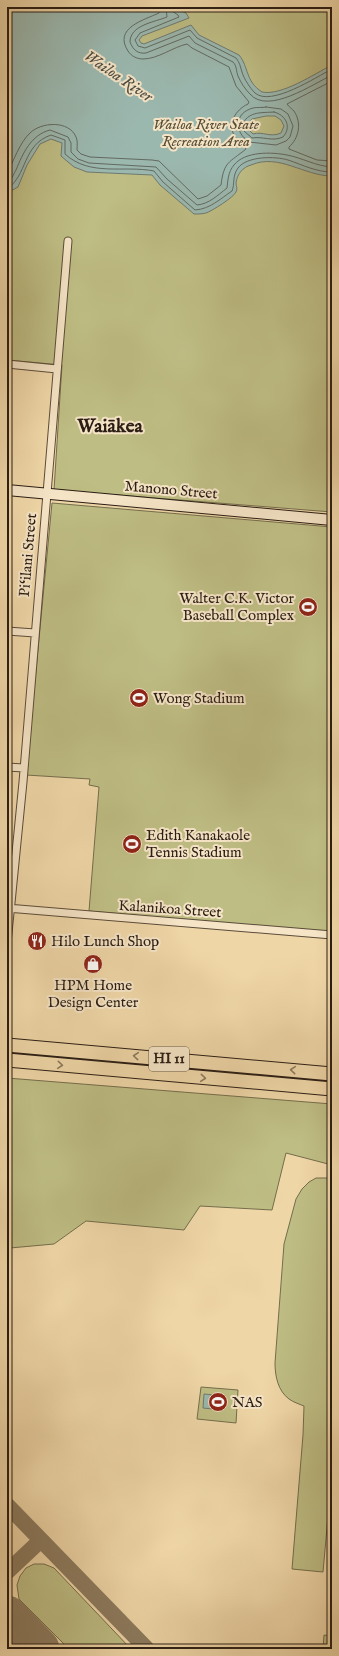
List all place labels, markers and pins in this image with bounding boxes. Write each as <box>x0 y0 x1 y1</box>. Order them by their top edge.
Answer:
place label: Walter C.K. Victor Baseball Complex <box>179 589 295 625</box>
sports icon: Walter C.K. Victor Baseball Complex <box>297 596 319 618</box>
sports icon: Wong Stadium <box>128 687 150 709</box>
place label: Wong Stadium <box>153 689 245 708</box>
place label: Edith Kanakaole Tennis Stadium <box>146 826 250 862</box>
sports icon: Edith Kanakaole Tennis Stadium <box>121 833 143 855</box>
restaurant icon: Hilo Lunch Shop <box>26 930 48 952</box>
place label: Hilo Lunch Shop <box>51 932 159 951</box>
shop icon: HPM Home Design Center <box>82 953 104 975</box>
place label: HPM Home Design Center <box>48 976 139 1012</box>
sports icon: NAS <box>207 1391 229 1413</box>
place label: NAS <box>232 1393 263 1412</box>

